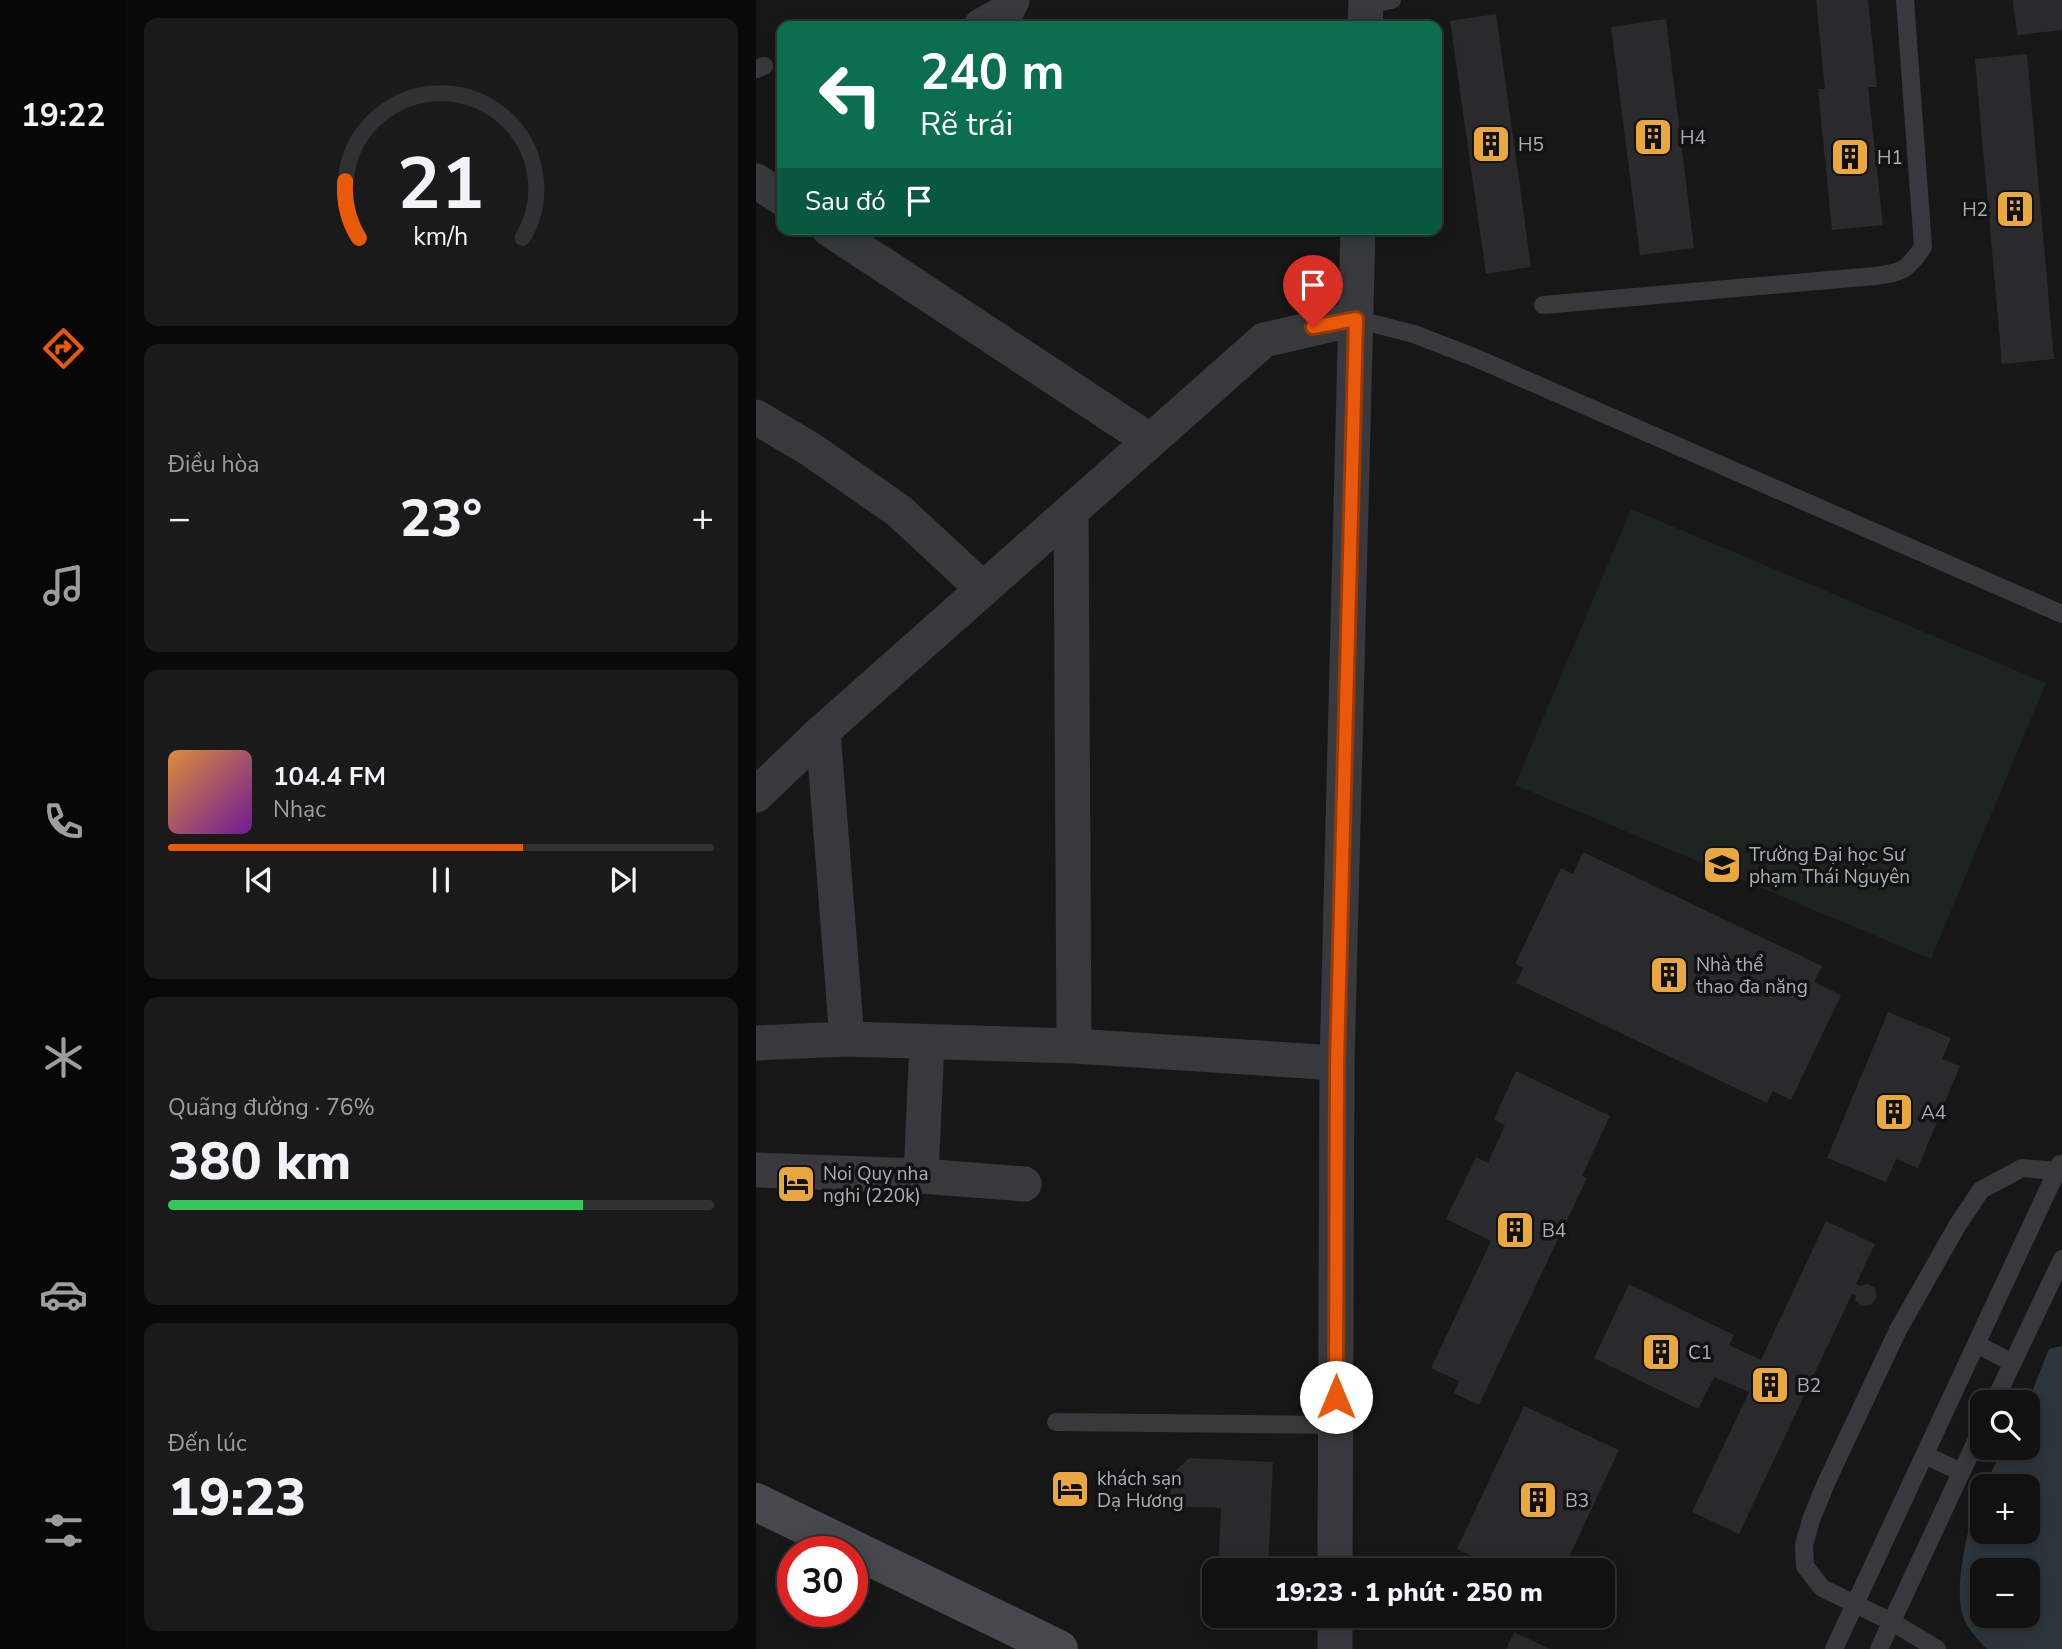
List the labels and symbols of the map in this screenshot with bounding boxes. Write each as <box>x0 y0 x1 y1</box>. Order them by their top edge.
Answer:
building icon: H4 <box>1632 116 1674 158</box>
building icon: H5 <box>1470 123 1512 165</box>
place label: H4 <box>1680 125 1706 151</box>
place label: H5 <box>1518 132 1544 158</box>
building icon: H1 <box>1829 136 1871 178</box>
place label: H1 <box>1877 145 1903 171</box>
building icon: H2 <box>1994 188 2036 230</box>
place label: H2 <box>1962 197 1988 223</box>
pin <box>1283 255 1343 327</box>
place label: Trường Đại học Sư phạm Thái Nguyên <box>1749 842 1910 890</box>
school or university icon: Trường Đại học Sư phạm Thái Nguyên <box>1701 844 1743 886</box>
place label: Nhà thể thao đa năng <box>1696 952 1808 1000</box>
building icon: Nhà thể thao đa năng <box>1648 954 1690 996</box>
building icon: A4 <box>1873 1091 1915 1133</box>
place label: A4 <box>1921 1100 1946 1126</box>
place label: Noi Quy nha nghi (220k) <box>823 1161 928 1209</box>
hotel icon: Noi Quy nha nghi (220k) <box>775 1163 817 1205</box>
building icon: B4 <box>1494 1209 1536 1251</box>
place label: B4 <box>1542 1218 1566 1244</box>
building icon: C1 <box>1640 1331 1682 1373</box>
place label: C1 <box>1688 1340 1712 1366</box>
position arrow <box>1299 1360 1373 1434</box>
building icon: B2 <box>1749 1364 1791 1406</box>
place label: B2 <box>1797 1373 1821 1399</box>
place label: khách sạn Dạ Hương <box>1097 1466 1184 1514</box>
hotel icon: khách sạn Dạ Hương <box>1049 1468 1091 1510</box>
building icon: B3 <box>1517 1479 1559 1521</box>
place label: B3 <box>1565 1488 1589 1514</box>
speed limit sign: 30 <box>777 1536 868 1627</box>

